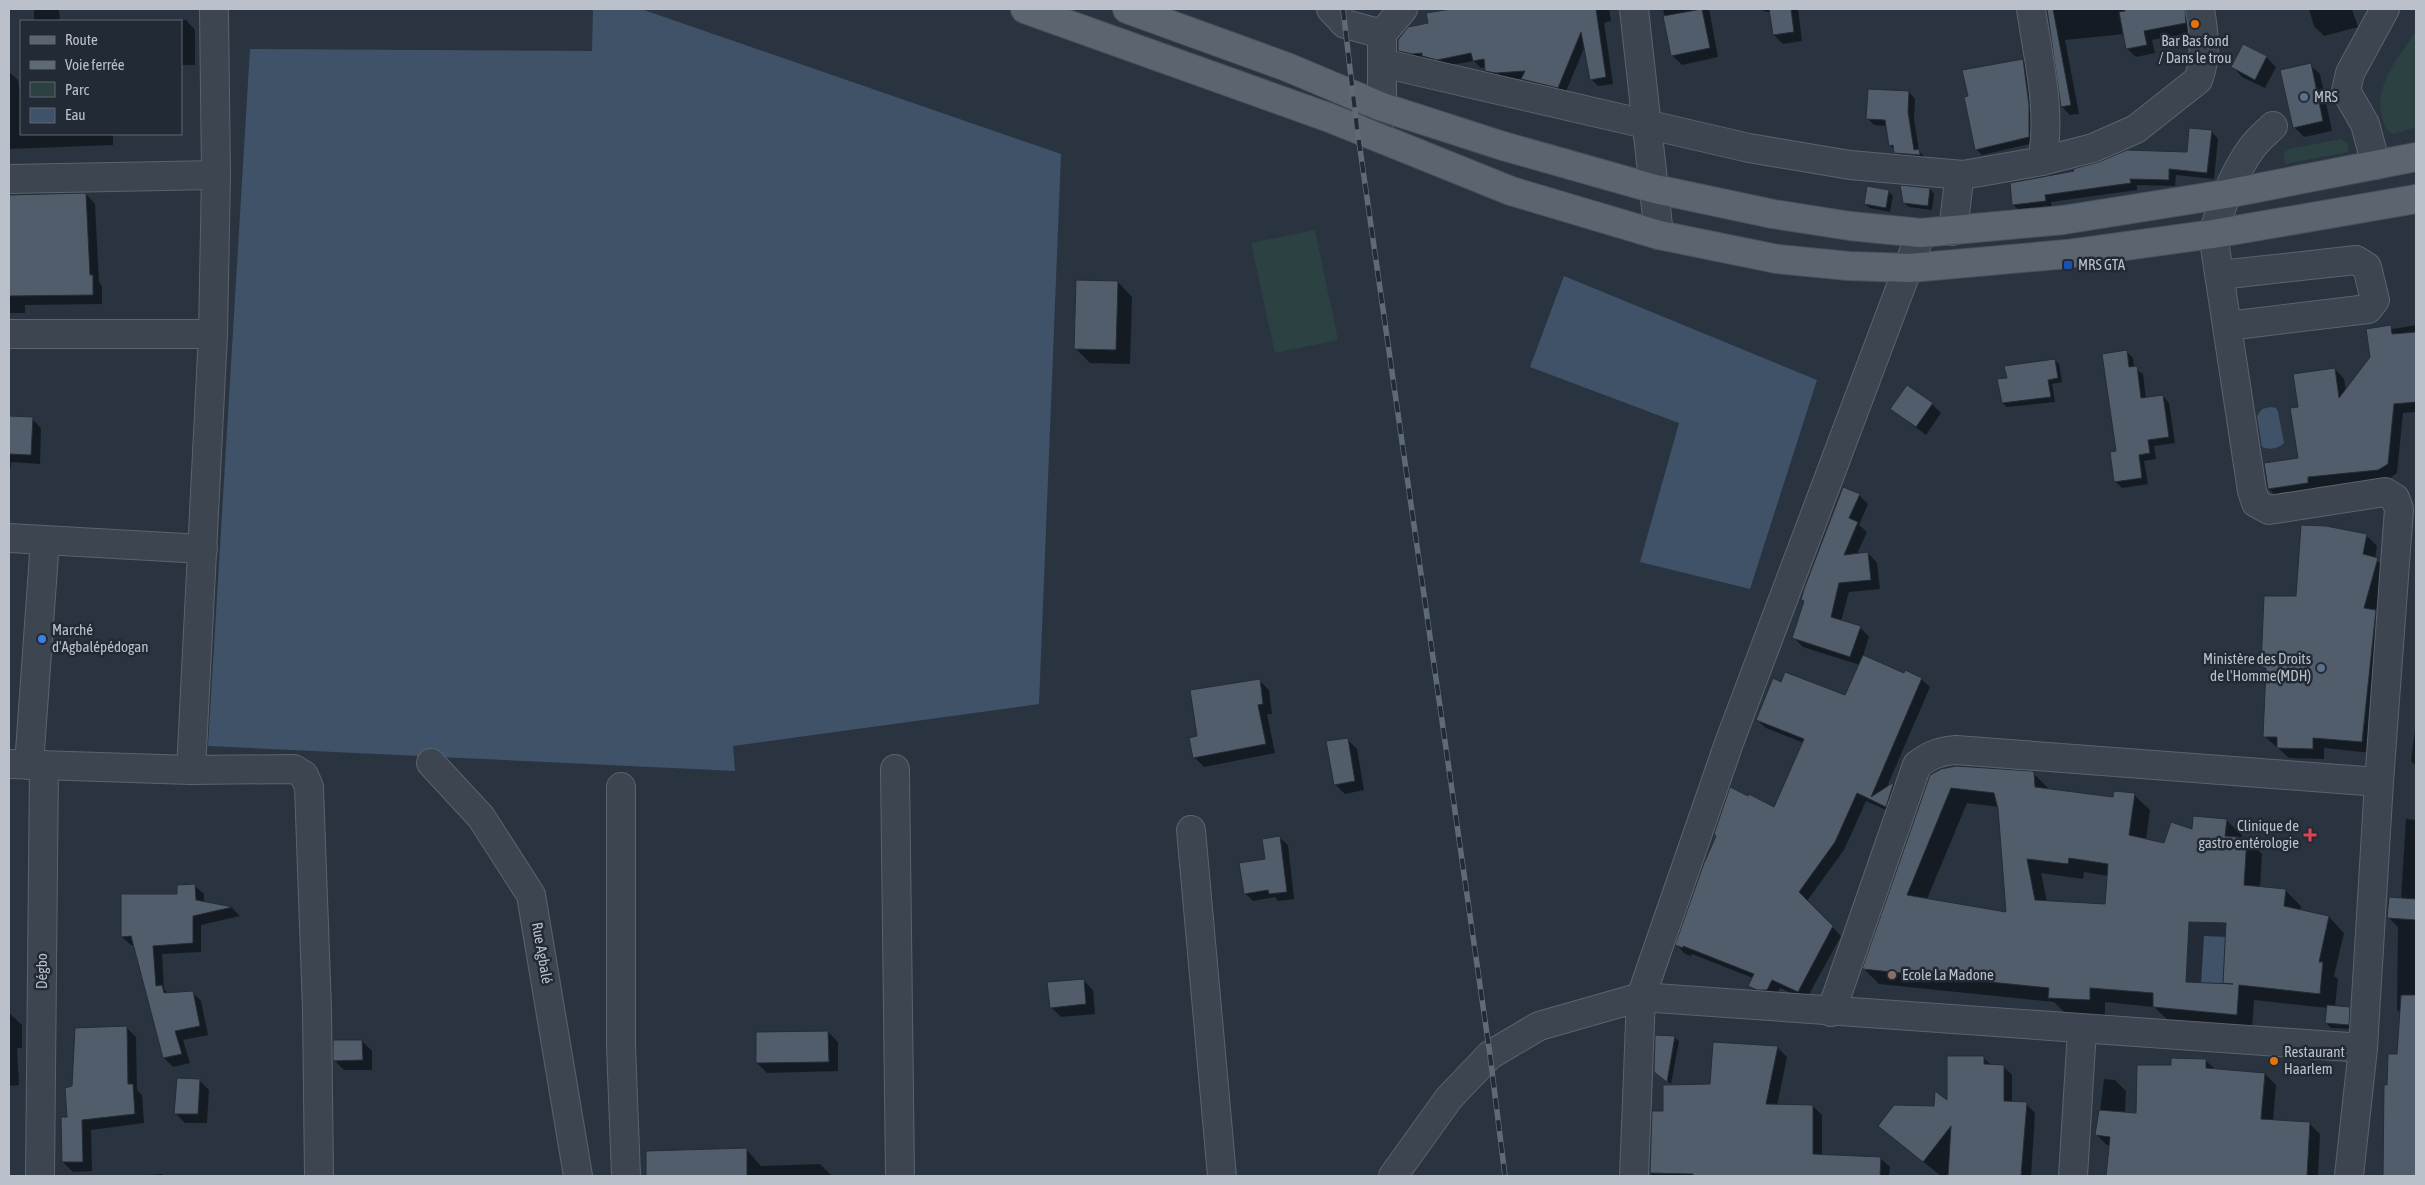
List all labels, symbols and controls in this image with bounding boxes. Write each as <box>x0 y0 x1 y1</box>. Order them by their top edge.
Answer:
marker: Bar Bas fond / Dans le trou <box>2189 18 2201 30</box>
legend <box>20 20 182 135</box>
text: Route <box>65 31 98 48</box>
place label: Bar Bas fond / Dans le trou <box>2159 32 2231 66</box>
text: Voie ferrée <box>65 56 125 73</box>
text: Parc <box>65 81 89 98</box>
place label: MRS <box>2314 88 2338 105</box>
marker: MRS <box>2298 91 2310 103</box>
text: Eau <box>65 106 86 123</box>
place label: MRS GTA <box>2078 256 2126 273</box>
marker: MRS GTA <box>2062 259 2074 271</box>
place label: Marché d'Agbalépédogan <box>52 621 149 655</box>
marker: Marché d'Agbalépédogan <box>36 633 48 645</box>
place label: Ministère des Droits de l'Homme(MDH) <box>2203 650 2311 684</box>
marker: Ministère des Droits de l'Homme(MDH) <box>2315 662 2327 674</box>
place label: Clinique de gastro entérologie <box>2199 817 2299 851</box>
marker: Clinique de gastro entérologie <box>2303 828 2317 842</box>
street label: Rue Agbalé <box>529 921 556 985</box>
street label: Dégbo <box>33 953 50 989</box>
place label: Ecole La Madone <box>1902 966 1994 983</box>
marker: Ecole La Madone <box>1886 969 1898 981</box>
place label: Restaurant Haarlem <box>2284 1043 2345 1077</box>
marker: Restaurant Haarlem <box>2268 1055 2280 1067</box>

